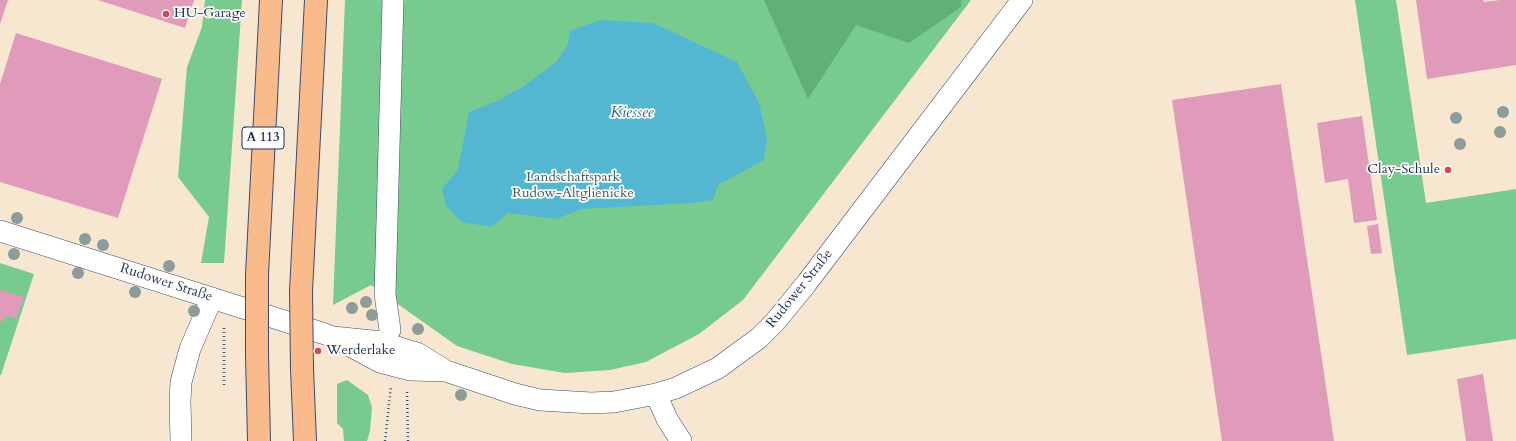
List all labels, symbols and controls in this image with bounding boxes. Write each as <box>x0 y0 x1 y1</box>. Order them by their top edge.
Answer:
place label: HU-Garage <box>174 6 246 22</box>
marker: HU-Garage <box>161 9 171 19</box>
water label: Kiessee <box>610 105 654 123</box>
road number: A 113 <box>242 127 284 149</box>
place label: Clay-Schule <box>1367 162 1440 178</box>
marker: Clay-Schule <box>1443 165 1453 175</box>
park label: Landschaftspark Rudow-Altglienicke <box>512 170 634 202</box>
street label: Rudower Straße <box>763 246 837 332</box>
street label: Rudower Straße <box>118 260 214 306</box>
place label: Werderlake <box>326 343 395 359</box>
marker: Werderlake <box>313 346 323 356</box>

